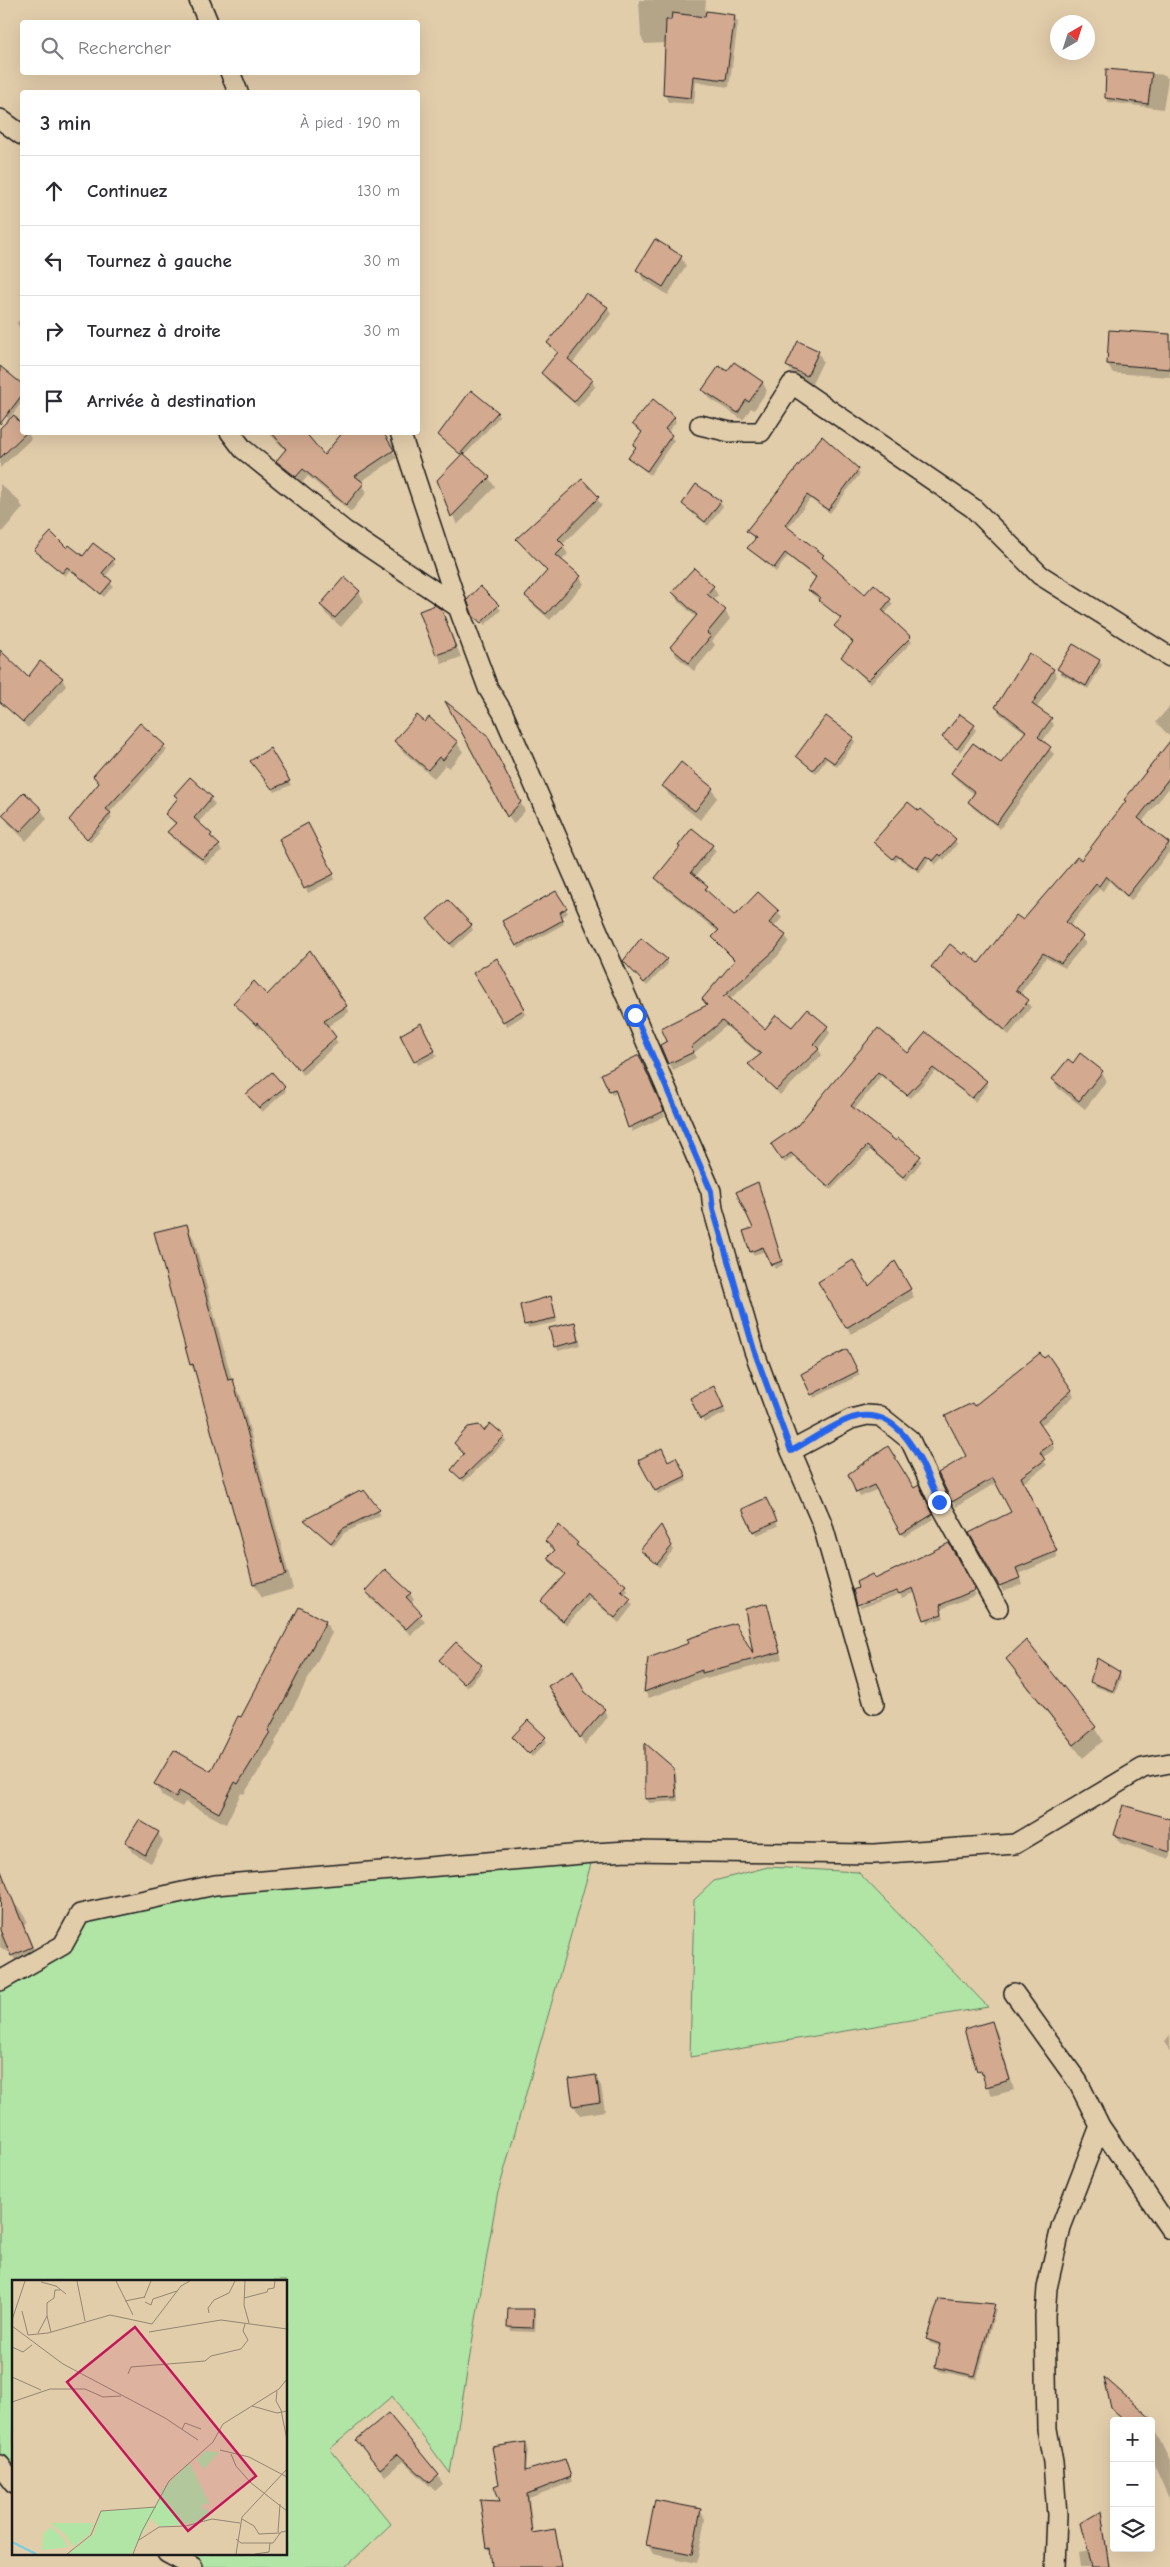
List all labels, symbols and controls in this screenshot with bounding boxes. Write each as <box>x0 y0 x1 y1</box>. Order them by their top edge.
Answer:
north arrow <box>1050 15 1095 60</box>
search box <box>20 20 420 75</box>
icon: search <box>38 34 66 62</box>
text: Rechercher <box>78 37 171 59</box>
text: 3 min <box>40 111 91 135</box>
text: À pied · 190 m <box>300 114 400 132</box>
icon: ahead <box>40 177 68 205</box>
text: Continuez <box>87 180 167 202</box>
text: 130 m <box>357 182 400 200</box>
icon: left <box>40 247 68 275</box>
text: Tournez à gauche <box>87 250 232 272</box>
text: 30 m <box>364 252 400 270</box>
icon: right <box>40 317 68 345</box>
text: Tournez à droite <box>87 320 221 342</box>
text: 30 m <box>364 322 400 340</box>
icon: arrive <box>40 387 68 415</box>
text: Arrivée à destination <box>87 390 256 412</box>
route start <box>624 1004 647 1027</box>
route end <box>928 1491 951 1514</box>
inset map <box>12 2280 288 2554</box>
map controls <box>1110 2417 1155 2552</box>
button: + <box>1110 2417 1155 2462</box>
button: − <box>1110 2462 1155 2507</box>
button: layers <box>1110 2507 1155 2552</box>

